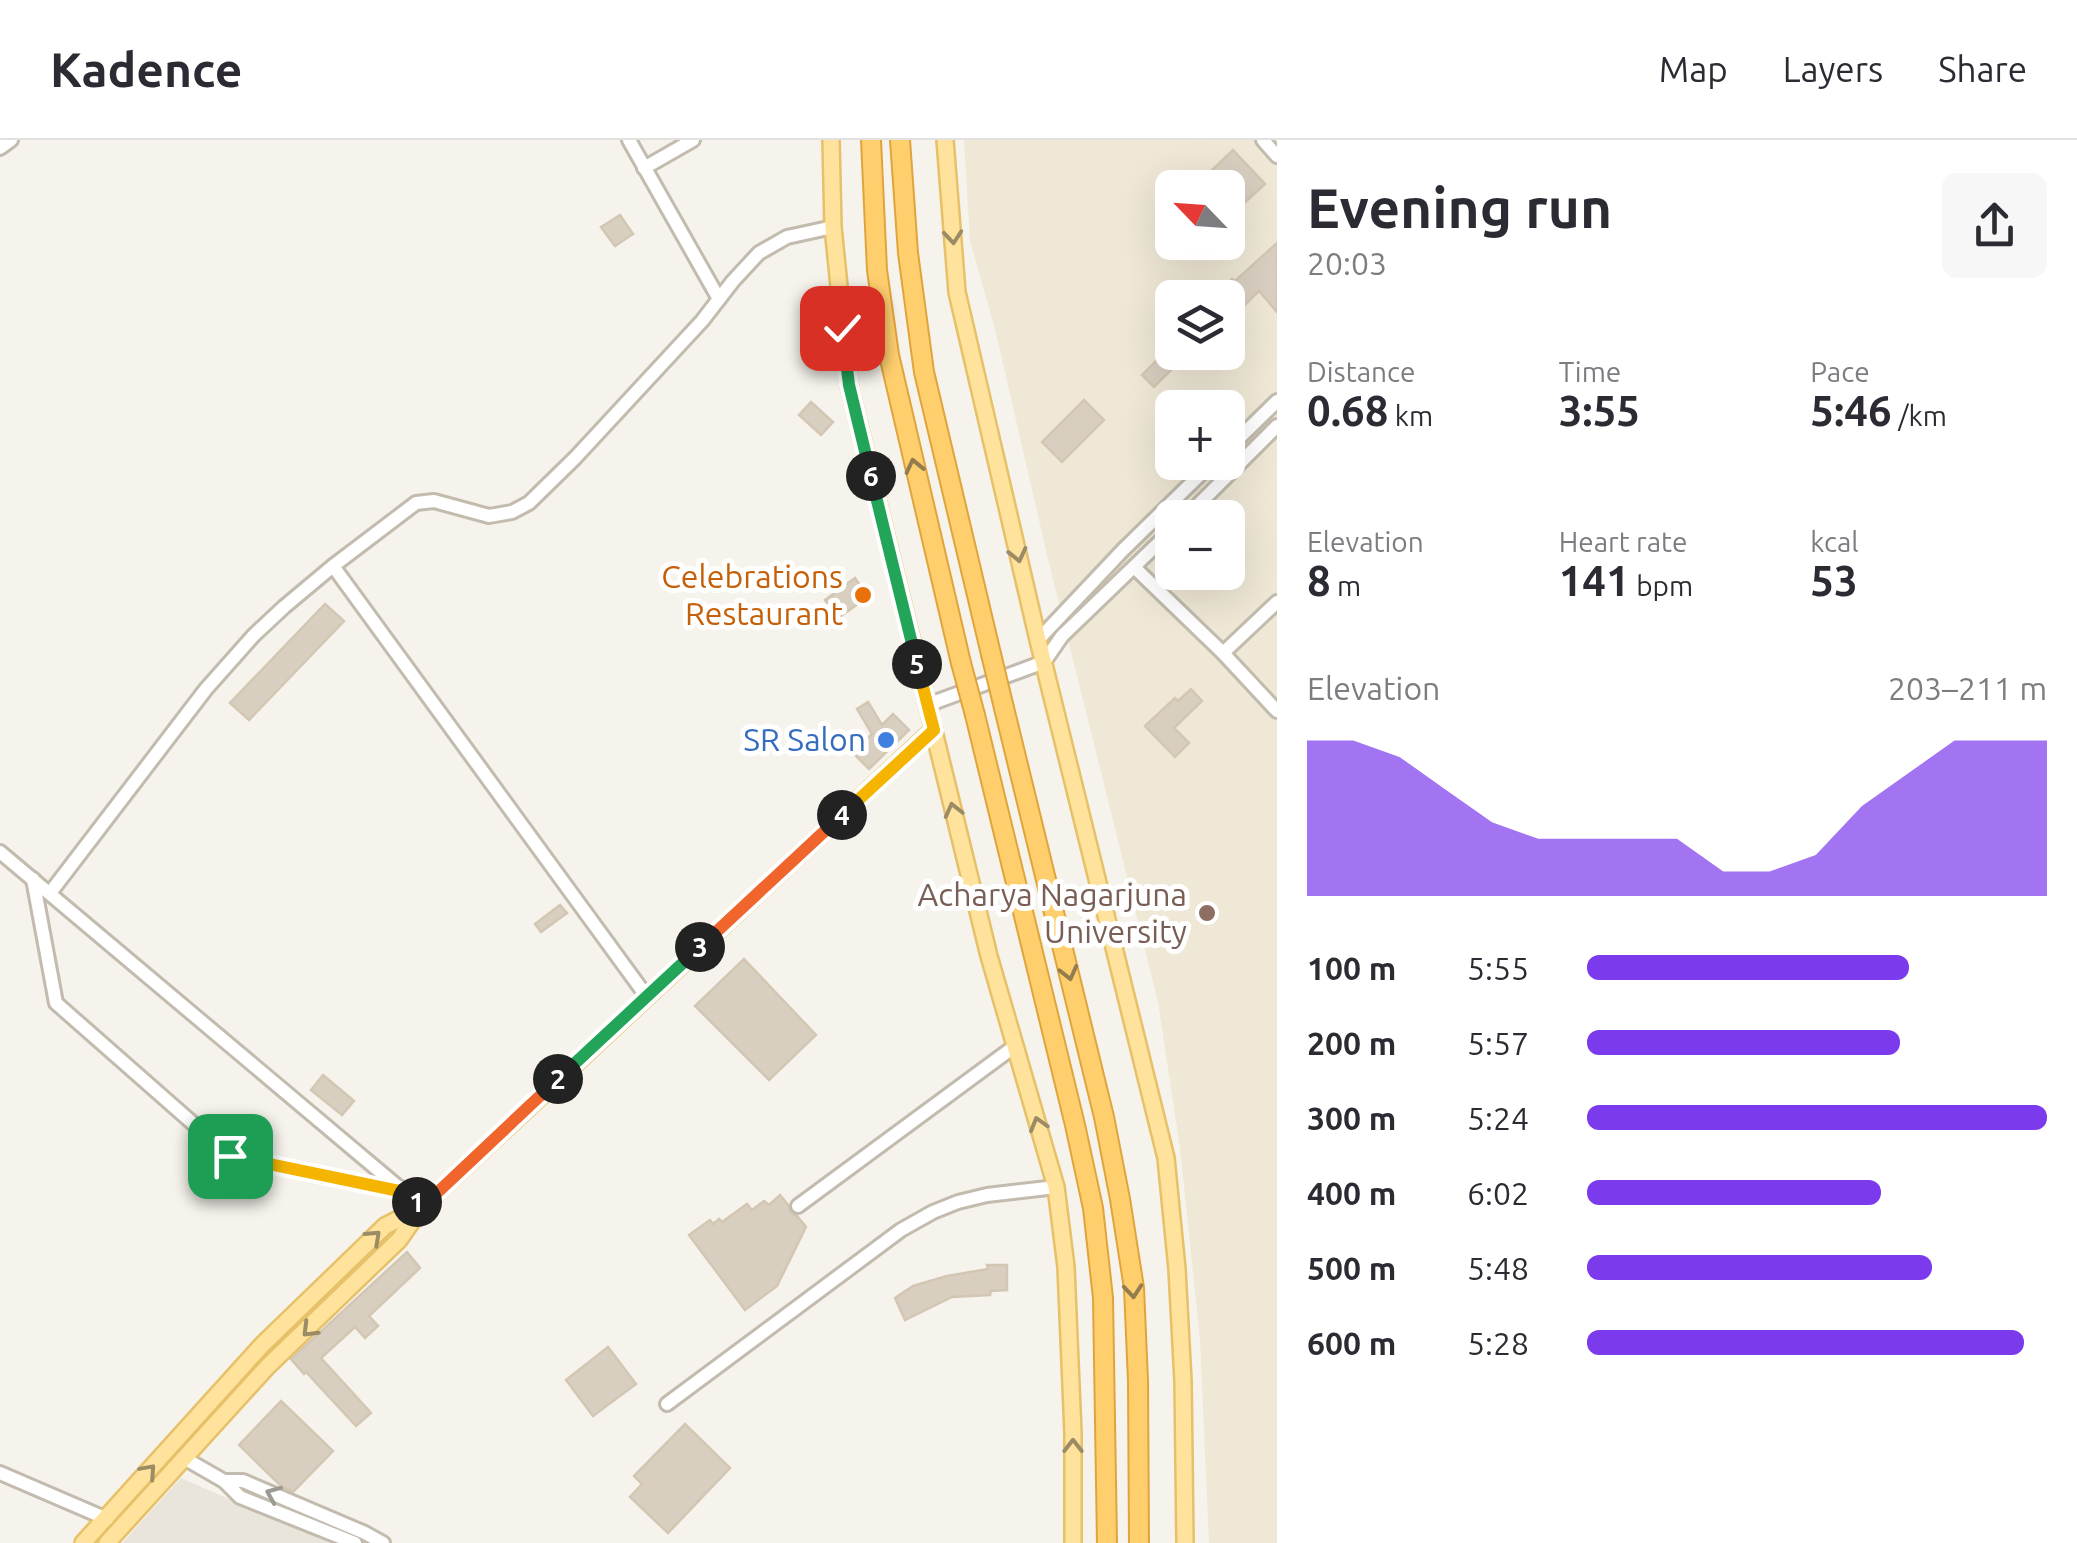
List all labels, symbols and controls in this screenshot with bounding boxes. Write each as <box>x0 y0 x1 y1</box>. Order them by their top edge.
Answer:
text: Kadence <box>50 42 242 96</box>
text: Map <box>1659 49 1728 89</box>
text: Layers <box>1783 49 1883 89</box>
text: Share <box>1938 49 2027 89</box>
north arrow <box>1155 170 1245 260</box>
map controls <box>1155 170 1245 590</box>
button: share <box>1942 173 2047 278</box>
text: Evening run <box>1307 177 1612 238</box>
one-way arrow <box>941 230 963 246</box>
text: 20:03 <box>1307 245 1387 281</box>
button: layers <box>1155 280 1245 370</box>
pin <box>800 286 885 371</box>
icon: check <box>815 301 870 356</box>
text: Distance <box>1307 356 1415 387</box>
text: Time <box>1559 356 1621 387</box>
text: Pace <box>1810 356 1870 387</box>
text: 0.68 <box>1307 387 1388 434</box>
text: 3:55 <box>1559 387 1640 434</box>
text: 5:46 <box>1810 387 1892 434</box>
button: + <box>1155 390 1245 480</box>
text: km <box>1388 400 1433 431</box>
text: /km <box>1892 400 1947 431</box>
pin: 6 <box>846 451 896 501</box>
one-way arrow <box>905 458 926 475</box>
text: 6 <box>863 460 879 491</box>
button: − <box>1155 500 1245 590</box>
text: Elevation <box>1307 526 1424 557</box>
text: Heart rate <box>1559 526 1687 557</box>
text: kcal <box>1810 526 1859 557</box>
one-way arrow <box>1007 546 1028 563</box>
text: 8 <box>1307 557 1331 604</box>
text: 141 <box>1559 557 1630 604</box>
text: 53 <box>1810 557 1858 604</box>
place label: Celebrations Restaurant <box>661 558 843 631</box>
text: m <box>1331 570 1361 601</box>
text: bpm <box>1630 570 1693 601</box>
marker: Celebrations Restaurant <box>852 584 874 606</box>
pin: 5 <box>892 639 942 689</box>
text: 5 <box>909 648 925 679</box>
text: Elevation <box>1307 670 1440 706</box>
text: 203–211 m <box>1888 670 2047 706</box>
place label: SR Salon <box>743 721 866 757</box>
marker: SR Salon <box>875 729 897 751</box>
pin: 4 <box>817 790 867 840</box>
text: 4 <box>834 799 850 830</box>
one-way arrow <box>944 802 965 819</box>
place label: Acharya Nagarjuna University <box>918 876 1187 949</box>
marker: Acharya Nagarjuna University <box>1196 902 1218 924</box>
pin: 3 <box>675 922 725 972</box>
text: 3 <box>692 931 708 962</box>
text: 100 m <box>1307 950 1396 986</box>
text: 5:55 <box>1467 950 1529 986</box>
one-way arrow <box>1057 964 1078 981</box>
text: 200 m <box>1307 1025 1396 1061</box>
text: 5:57 <box>1467 1025 1529 1061</box>
pin: 2 <box>533 1054 583 1104</box>
text: 2 <box>550 1063 566 1094</box>
text: 300 m <box>1307 1100 1396 1136</box>
text: 5:24 <box>1467 1100 1529 1136</box>
pin <box>188 1114 273 1199</box>
one-way arrow <box>1029 1116 1050 1133</box>
icon: arrive <box>203 1129 258 1184</box>
text: 400 m <box>1307 1175 1396 1211</box>
text: 6:02 <box>1467 1175 1529 1211</box>
pin: 1 <box>392 1177 442 1227</box>
text: 1 <box>409 1186 425 1217</box>
one-way arrow <box>363 1231 381 1249</box>
text: 500 m <box>1307 1250 1396 1286</box>
text: 5:48 <box>1467 1250 1529 1286</box>
one-way arrow <box>1122 1283 1144 1299</box>
one-way arrow <box>302 1318 320 1336</box>
text: 600 m <box>1307 1325 1396 1361</box>
text: 5:28 <box>1467 1325 1529 1361</box>
one-way arrow <box>1062 1437 1084 1452</box>
one-way arrow <box>137 1464 155 1483</box>
one-way arrow <box>265 1485 282 1505</box>

